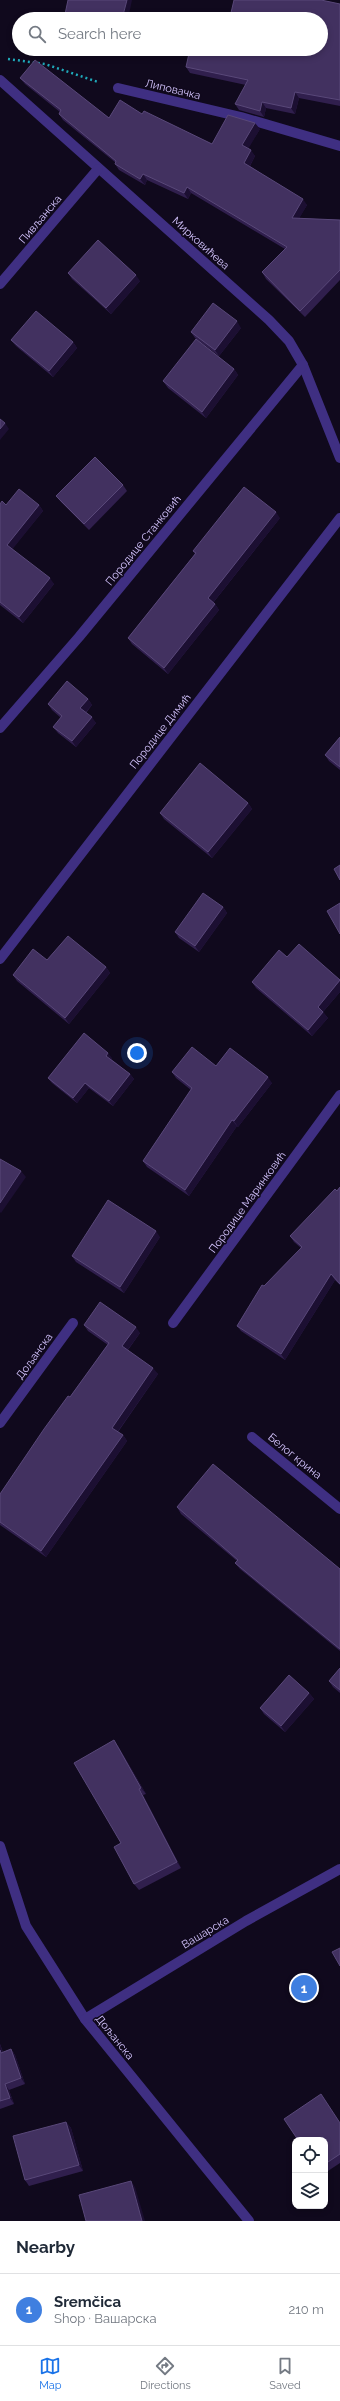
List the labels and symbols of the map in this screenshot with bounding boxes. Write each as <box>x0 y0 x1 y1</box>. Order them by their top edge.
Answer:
street label: Липовачка <box>144 77 202 102</box>
street label: Пивљанска <box>16 192 64 246</box>
street label: Мирковићева <box>170 214 232 272</box>
street label: Породице Станковић <box>103 493 184 588</box>
street label: Породице Димић <box>127 691 194 771</box>
your location <box>127 1043 147 1063</box>
street label: Породице Маринковић <box>206 1149 289 1256</box>
street label: Дољанска <box>13 1331 55 1382</box>
street label: Белог крина <box>265 1431 324 1482</box>
street label: Вашарска <box>179 1913 231 1952</box>
pin: 1 <box>291 1973 317 2003</box>
street label: Дољанска <box>93 2012 137 2062</box>

